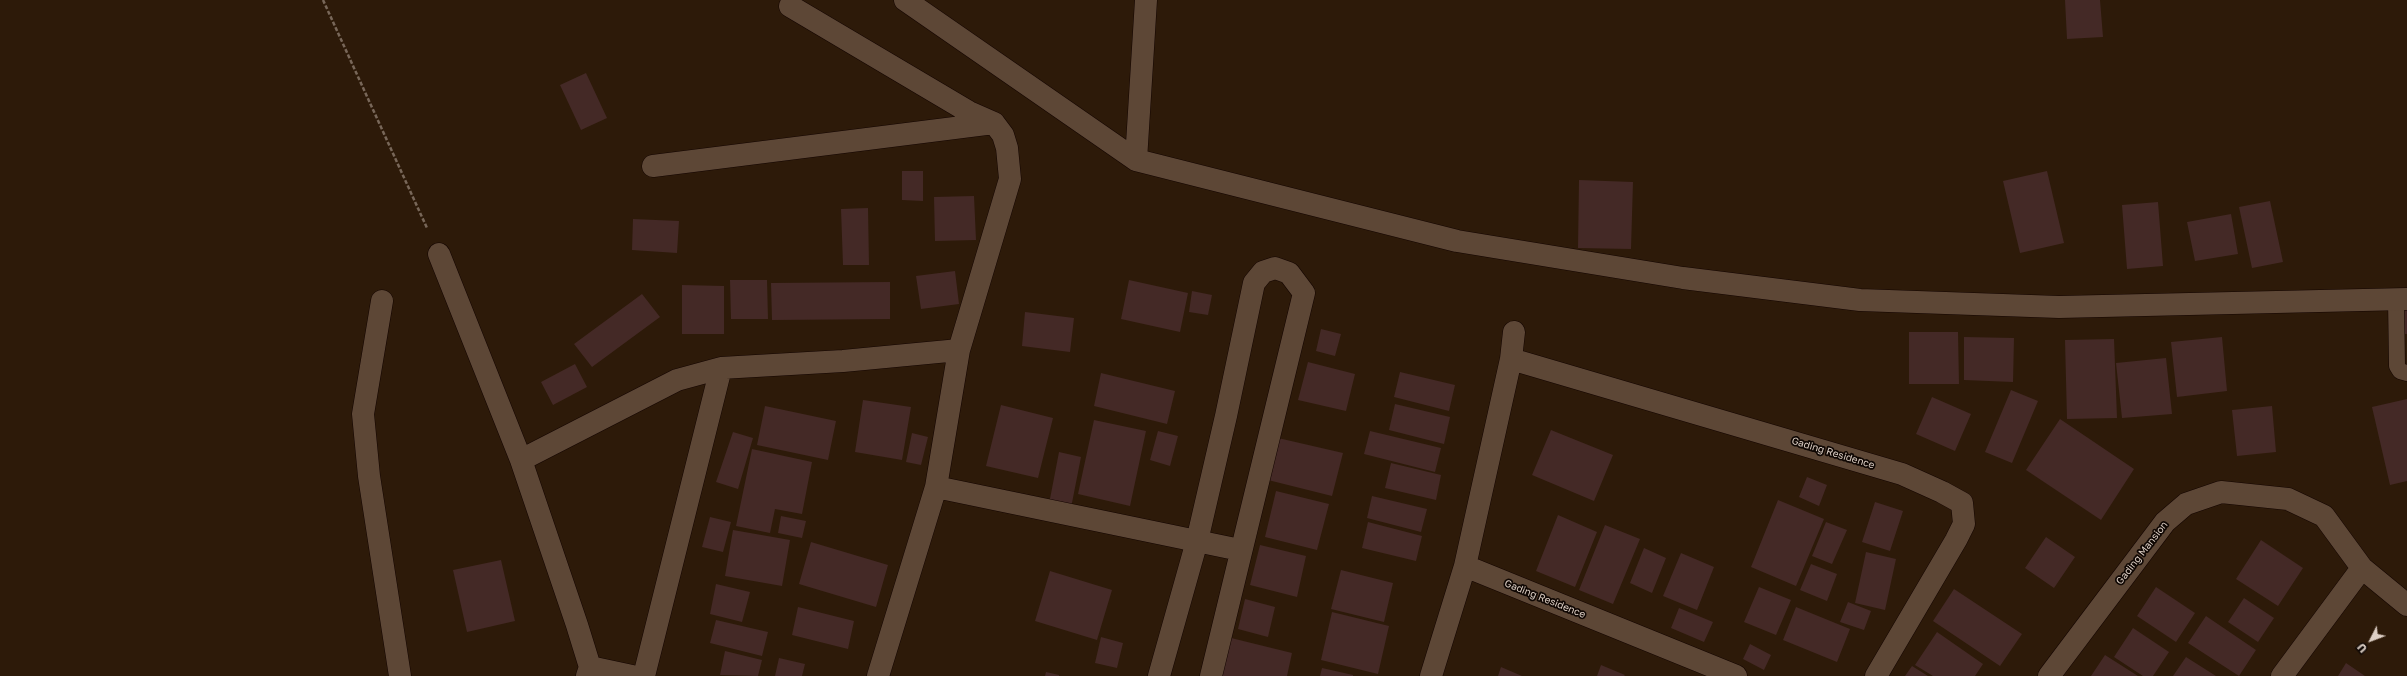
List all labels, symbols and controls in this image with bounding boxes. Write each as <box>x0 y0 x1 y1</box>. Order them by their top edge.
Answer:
street label: Gading Residence <box>1790 435 1876 471</box>
street label: Gading Mansion <box>2114 519 2170 587</box>
street label: Gading Residence <box>1503 577 1587 621</box>
north arrow <box>2351 620 2391 660</box>
text: U <box>2354 641 2369 656</box>

